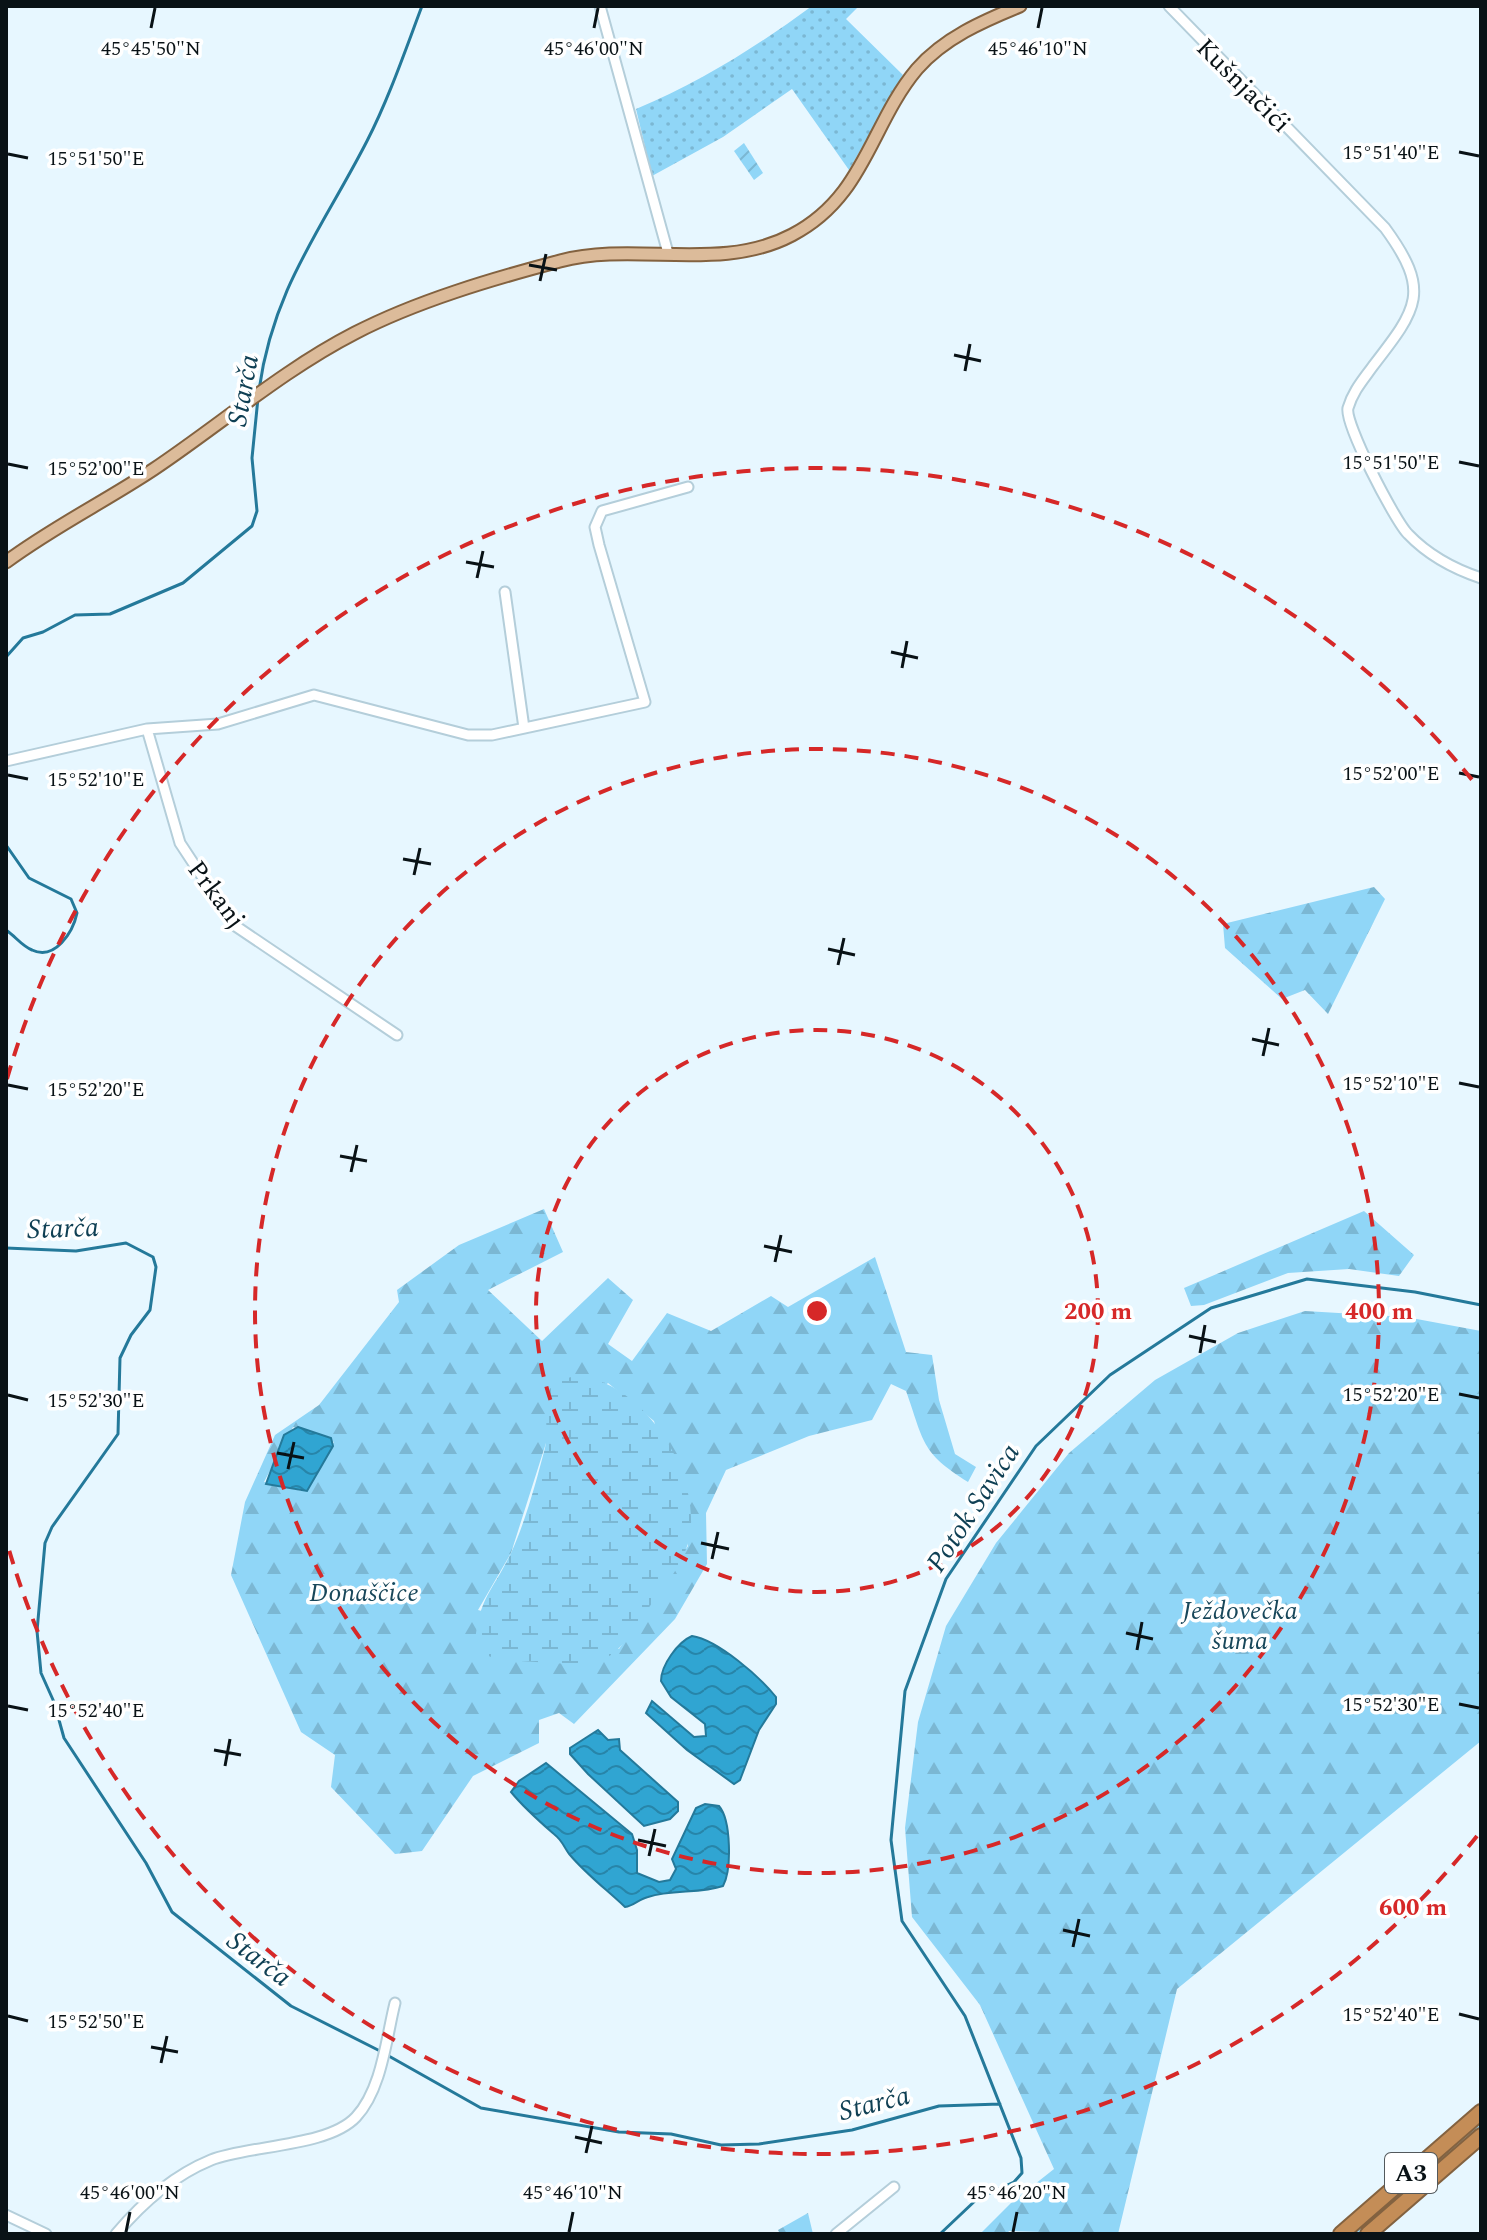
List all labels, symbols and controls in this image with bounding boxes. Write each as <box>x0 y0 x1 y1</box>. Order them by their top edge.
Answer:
street label: Kušnjačići <box>1186 29 1300 143</box>
text: 45°45'50"N <box>101 34 201 64</box>
text: 45°46'00"N <box>544 34 644 64</box>
text: 45°46'10"N <box>988 34 1088 64</box>
text: 15°51'40"E <box>1342 138 1440 168</box>
text: 15°51'50"E <box>47 144 145 174</box>
water label: Starča <box>216 351 271 429</box>
text: 15°51'50"E <box>1342 448 1440 478</box>
text: 15°52'00"E <box>47 454 145 484</box>
text: 15°52'00"E <box>1342 759 1440 789</box>
text: 15°52'10"E <box>47 765 145 795</box>
street label: Prkanj <box>177 852 255 937</box>
text: 15°52'10"E <box>1342 1069 1440 1099</box>
text: 15°52'20"E <box>47 1075 145 1105</box>
water label: Starča <box>26 1206 100 1251</box>
text: 200 m <box>1064 1294 1132 1330</box>
text: 400 m <box>1345 1294 1413 1330</box>
centre of rings <box>803 1297 831 1325</box>
text: 15°52'20"E <box>1342 1380 1440 1410</box>
text: 15°52'30"E <box>47 1386 145 1416</box>
water label: Potok Savica <box>915 1435 1031 1581</box>
park label: Donaščice <box>309 1573 419 1613</box>
park label: Ježdovečka šuma <box>1180 1591 1298 1661</box>
text: 15°52'30"E <box>1342 1690 1440 1720</box>
text: 15°52'40"E <box>47 1696 145 1726</box>
text: 600 m <box>1379 1890 1447 1926</box>
water label: Starča <box>217 1920 301 1998</box>
text: 15°52'40"E <box>1342 2000 1440 2030</box>
text: 15°52'50"E <box>47 2007 145 2037</box>
water label: Starča <box>834 2074 914 2133</box>
road number: A3 <box>1385 2153 1437 2193</box>
text: 45°46'00"N <box>80 2178 180 2208</box>
text: 45°46'10"N <box>523 2178 623 2208</box>
text: 45°46'20"N <box>967 2178 1067 2208</box>

